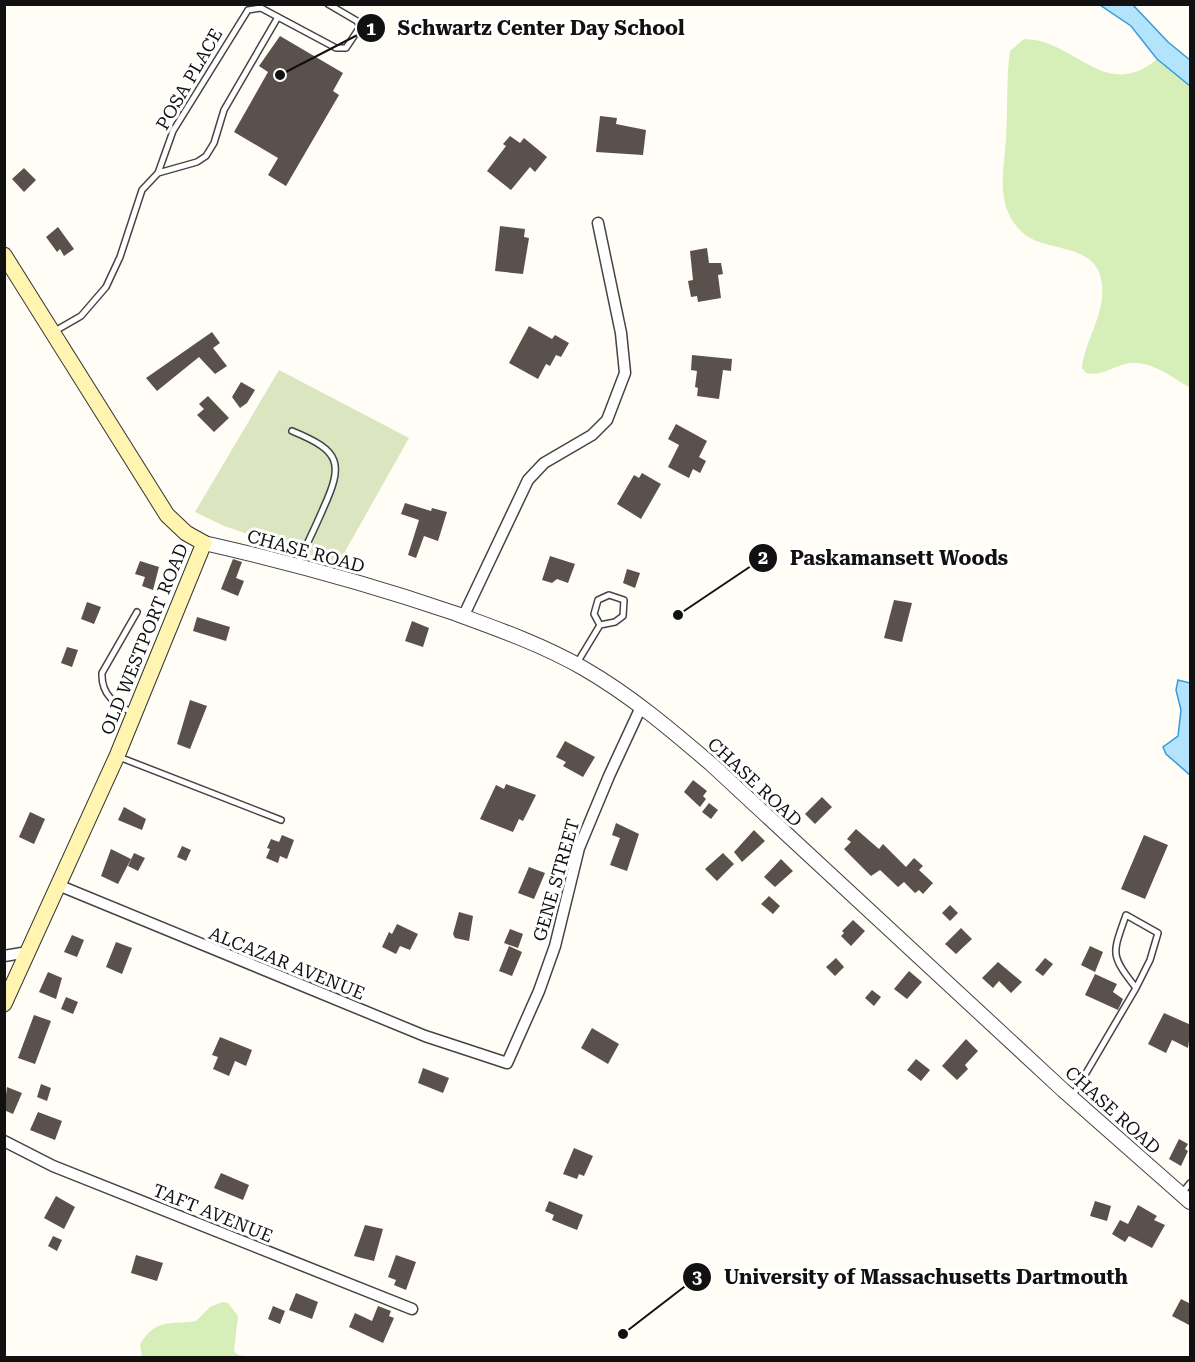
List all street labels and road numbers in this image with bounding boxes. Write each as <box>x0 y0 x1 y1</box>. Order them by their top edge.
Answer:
street label: POSA PLACE <box>151 25 227 133</box>
street label: CHASE ROAD <box>245 525 367 577</box>
street label: OLD WESTPORT ROAD <box>96 540 192 738</box>
street label: CHASE ROAD <box>704 733 806 831</box>
street label: GENE STREET <box>528 816 584 944</box>
street label: ALCAZAR AVENUE <box>206 922 368 1004</box>
street label: CHASE ROAD <box>1061 1062 1165 1158</box>
street label: TAFT AVENUE <box>150 1179 276 1247</box>

